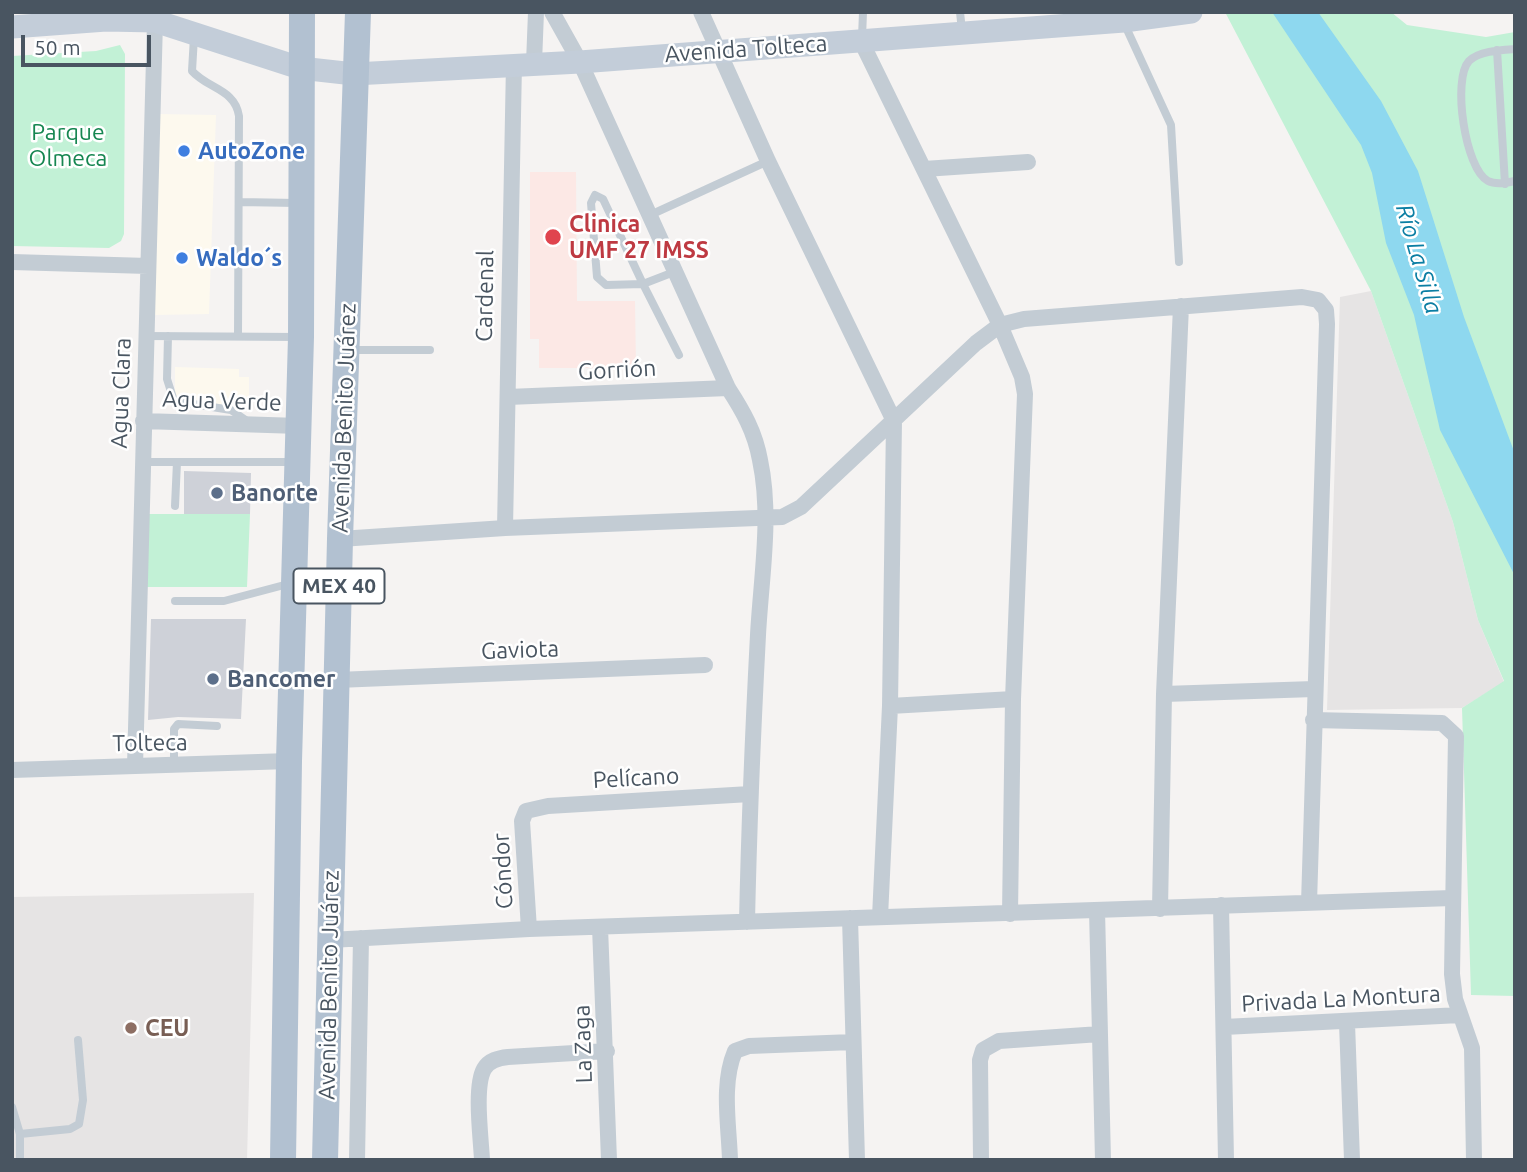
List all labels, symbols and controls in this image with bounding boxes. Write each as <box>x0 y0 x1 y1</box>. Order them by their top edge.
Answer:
scale bar <box>24 21 154 65</box>
street label: Avenida Tolteca <box>664 30 828 68</box>
text: 50 m <box>34 35 81 59</box>
park label: Parque Olmeca <box>29 118 107 172</box>
place label: AutoZone <box>198 137 305 165</box>
marker: AutoZone <box>176 143 192 159</box>
water label: Río La Silla <box>1390 201 1448 317</box>
place label: Clinica UMF 27 IMSS <box>569 210 709 264</box>
marker: Clinica UMF 27 IMSS <box>543 227 563 247</box>
place label: Waldo´s <box>196 244 282 272</box>
marker: Waldo´s <box>174 250 190 266</box>
street label: Cardenal <box>470 250 500 342</box>
street label: Avenida Benito Juárez <box>326 303 362 533</box>
street label: Agua Clara <box>105 337 137 449</box>
street label: Gorrión <box>577 354 657 386</box>
street label: Agua Verde <box>162 385 282 417</box>
place label: Banorte <box>231 479 318 507</box>
marker: Banorte <box>209 485 225 501</box>
road number: MEX 40 <box>294 568 384 604</box>
street label: Gaviota <box>480 635 560 665</box>
place label: Bancomer <box>227 665 335 693</box>
marker: Bancomer <box>205 671 221 687</box>
street label: Tolteca <box>112 729 188 757</box>
street label: Pelícano <box>592 762 680 794</box>
street label: Cóndor <box>487 832 519 910</box>
street label: Avenida Benito Juárez <box>313 870 345 1100</box>
street label: Privada La Montura <box>1241 980 1441 1018</box>
street label: La Zaga <box>568 1004 598 1084</box>
place label: CEU <box>145 1014 189 1042</box>
marker: CEU <box>123 1020 139 1036</box>

